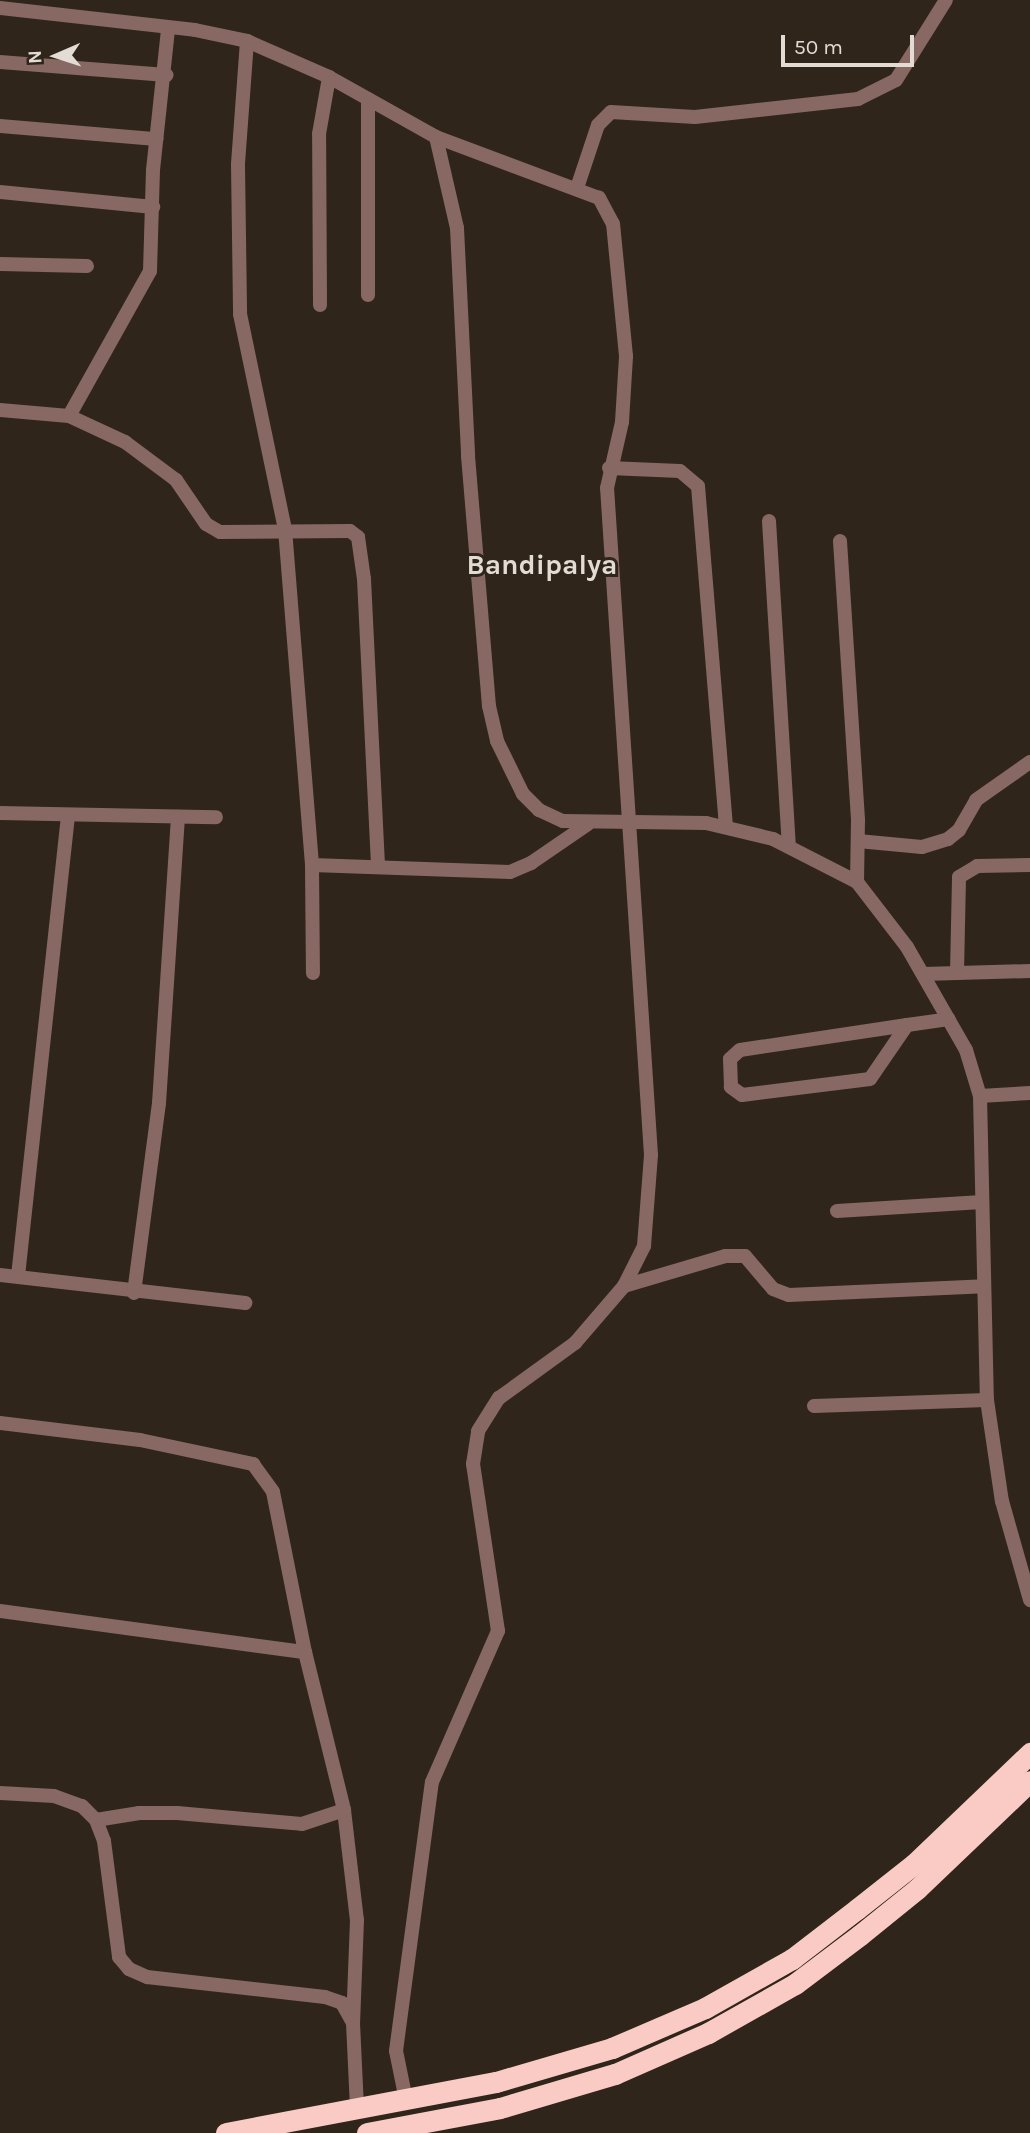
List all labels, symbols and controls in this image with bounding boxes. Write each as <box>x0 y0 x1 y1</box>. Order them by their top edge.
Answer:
north arrow <box>21 21 91 91</box>
scale bar <box>785 21 918 65</box>
text: 50 m <box>794 35 843 59</box>
text: N <box>24 50 46 64</box>
district label: Bandipalya <box>467 548 617 582</box>

